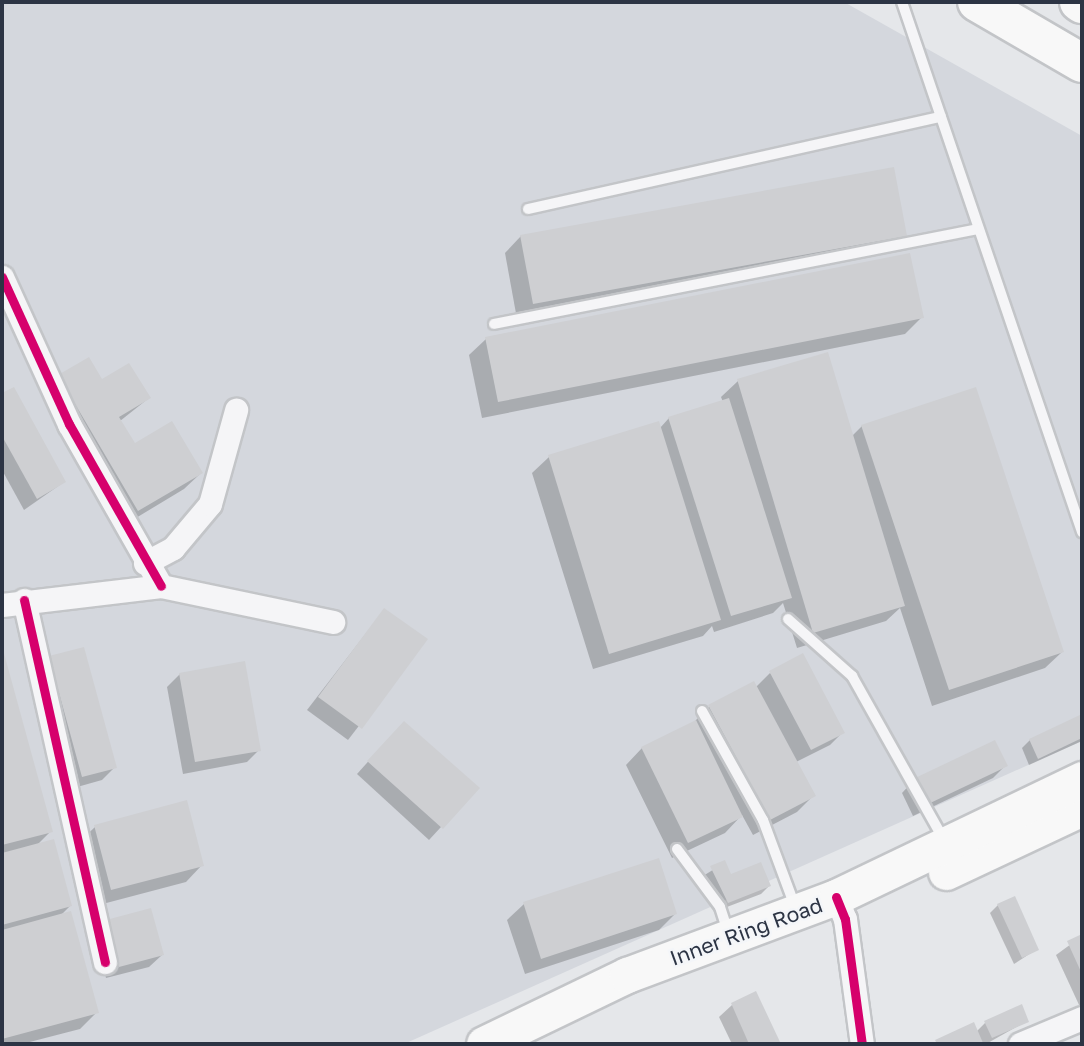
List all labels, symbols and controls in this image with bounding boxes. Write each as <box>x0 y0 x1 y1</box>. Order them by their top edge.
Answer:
street label: Inner Ring Road <box>666 892 826 970</box>

